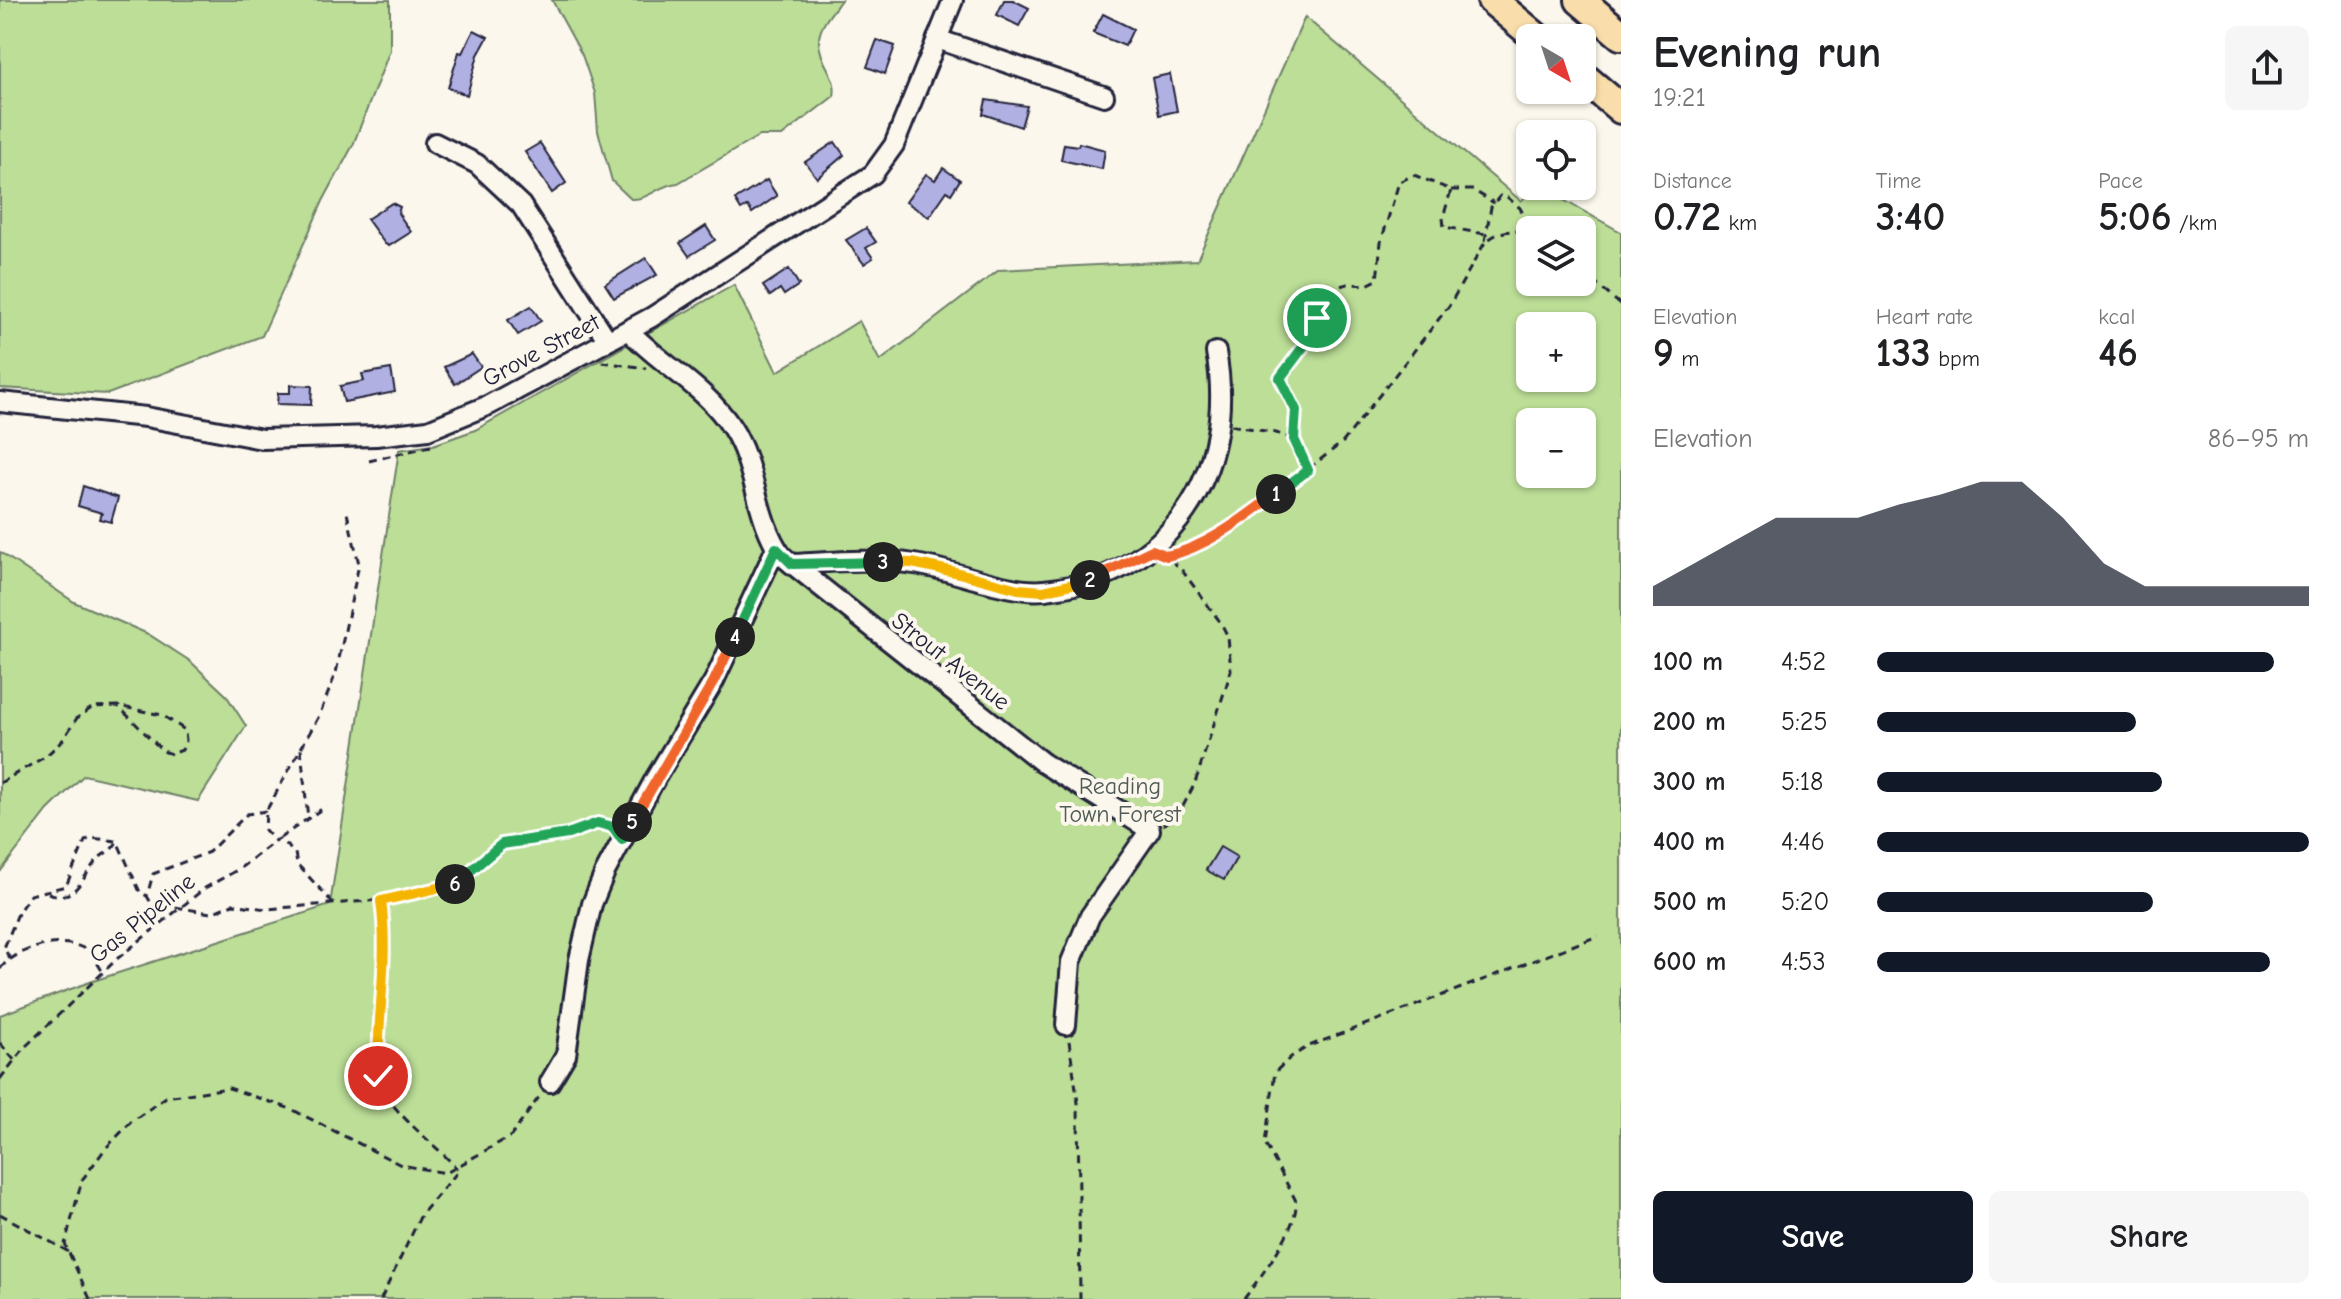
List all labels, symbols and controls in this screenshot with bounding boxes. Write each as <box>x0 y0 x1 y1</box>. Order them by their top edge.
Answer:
north arrow <box>1516 24 1596 104</box>
map controls <box>1516 24 1596 488</box>
button: share <box>2225 26 2309 110</box>
text: Evening run <box>1653 27 1881 78</box>
text: 19:21 <box>1653 83 1706 113</box>
button: locate <box>1516 120 1596 200</box>
text: Distance <box>1653 168 1732 194</box>
text: Time <box>1876 168 1921 194</box>
text: Pace <box>2098 168 2143 194</box>
text: 0.72 <box>1653 194 1721 240</box>
text: 3:40 <box>1876 194 1945 240</box>
text: 5:06 <box>2098 194 2172 240</box>
text: km <box>1721 210 1757 236</box>
text: /km <box>2172 210 2217 236</box>
button: layers <box>1516 216 1596 296</box>
pin <box>1283 284 1351 352</box>
icon: arrive <box>1295 296 1339 340</box>
text: Elevation <box>1653 304 1737 330</box>
text: Heart rate <box>1876 304 1973 330</box>
text: kcal <box>2098 304 2135 330</box>
street label: Grove Street <box>478 307 605 393</box>
button: + <box>1516 312 1596 392</box>
text: 9 <box>1653 330 1674 376</box>
text: 133 <box>1876 330 1931 376</box>
text: 46 <box>2098 330 2138 376</box>
text: m <box>1674 346 1699 372</box>
text: bpm <box>1931 346 1980 372</box>
button: − <box>1516 408 1596 488</box>
text: Elevation <box>1653 424 1753 454</box>
text: 86–95 m <box>2208 424 2309 454</box>
pin: 1 <box>1256 474 1296 514</box>
text: 1 <box>1272 481 1280 507</box>
pin: 3 <box>863 542 903 582</box>
text: 3 <box>878 549 888 575</box>
pin: 2 <box>1070 560 1110 600</box>
text: 2 <box>1085 567 1095 593</box>
street label: Strout Avenue <box>886 606 1016 716</box>
pin: 4 <box>715 617 755 657</box>
text: 4 <box>730 624 740 650</box>
text: 100 m <box>1653 647 1723 677</box>
text: 4:52 <box>1781 647 1826 677</box>
text: 200 m <box>1653 707 1726 737</box>
text: 5:25 <box>1781 707 1828 737</box>
text: 300 m <box>1653 767 1726 797</box>
text: 5:18 <box>1781 767 1823 797</box>
park label: Reading Town Forest <box>1059 772 1182 828</box>
pin: 5 <box>612 802 652 842</box>
text: 5 <box>626 809 638 835</box>
text: 400 m <box>1653 827 1725 857</box>
text: 4:46 <box>1781 827 1825 857</box>
pin: 6 <box>435 864 475 904</box>
street label: Gas Pipeline <box>84 867 200 969</box>
text: 6 <box>449 871 461 897</box>
text: 500 m <box>1653 887 1727 917</box>
text: 5:20 <box>1781 887 1829 917</box>
text: 600 m <box>1653 947 1726 977</box>
text: 4:53 <box>1781 947 1826 977</box>
pin <box>344 1042 412 1110</box>
icon: check <box>356 1054 400 1098</box>
button: Save <box>1653 1191 1973 1283</box>
button: Share <box>1989 1191 2309 1283</box>

